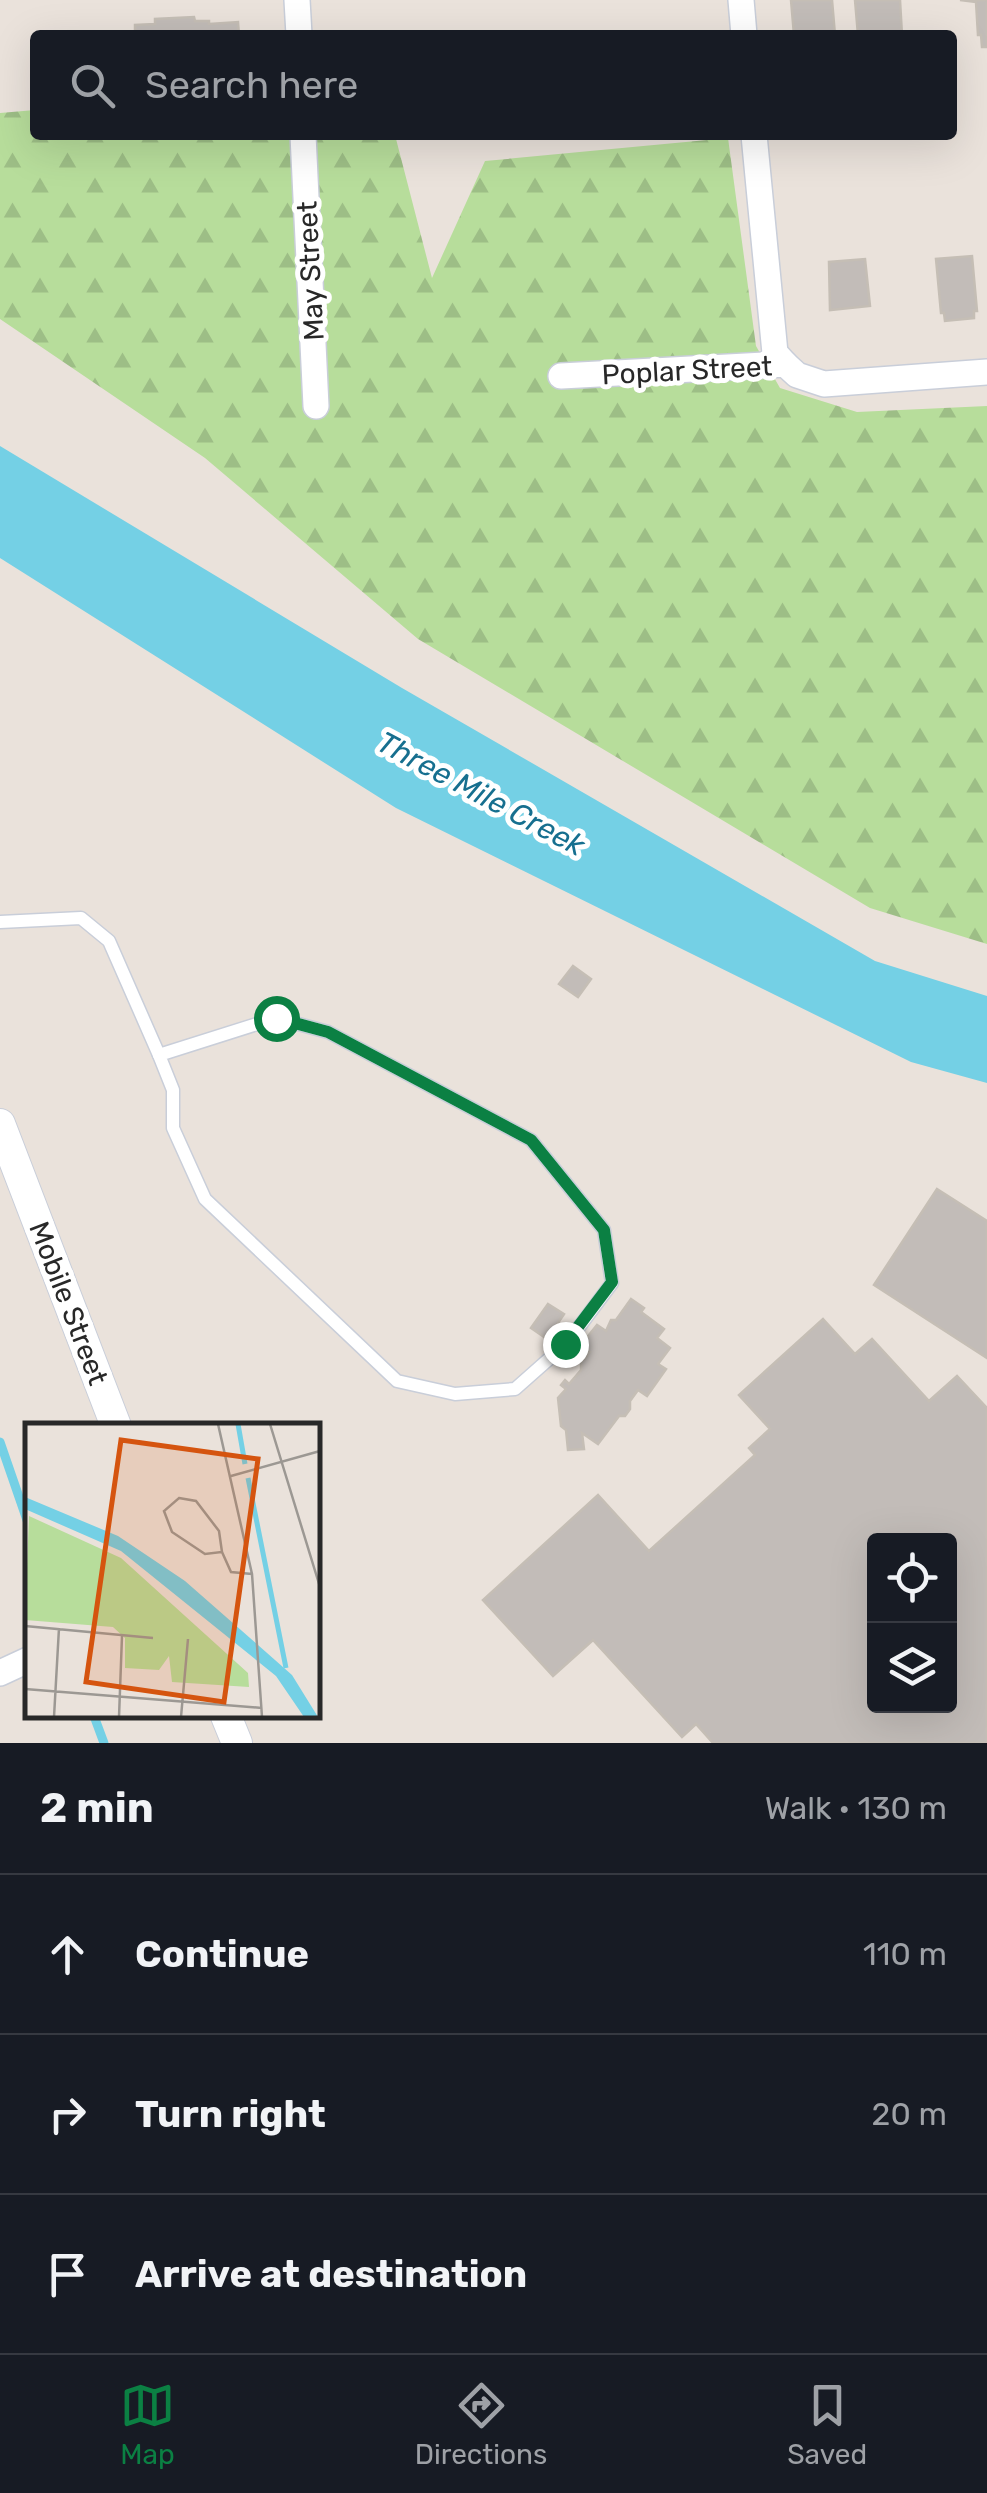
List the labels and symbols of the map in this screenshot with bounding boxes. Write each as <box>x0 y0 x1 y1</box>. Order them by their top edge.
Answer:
street label: May Street <box>290 200 331 342</box>
street label: Poplar Street <box>601 350 773 391</box>
water label: Three Mile Creek <box>371 724 591 864</box>
route start <box>254 996 300 1042</box>
street label: Mobile Street <box>22 1217 115 1389</box>
route end <box>543 1322 589 1368</box>
inset map <box>25 1423 320 1718</box>

